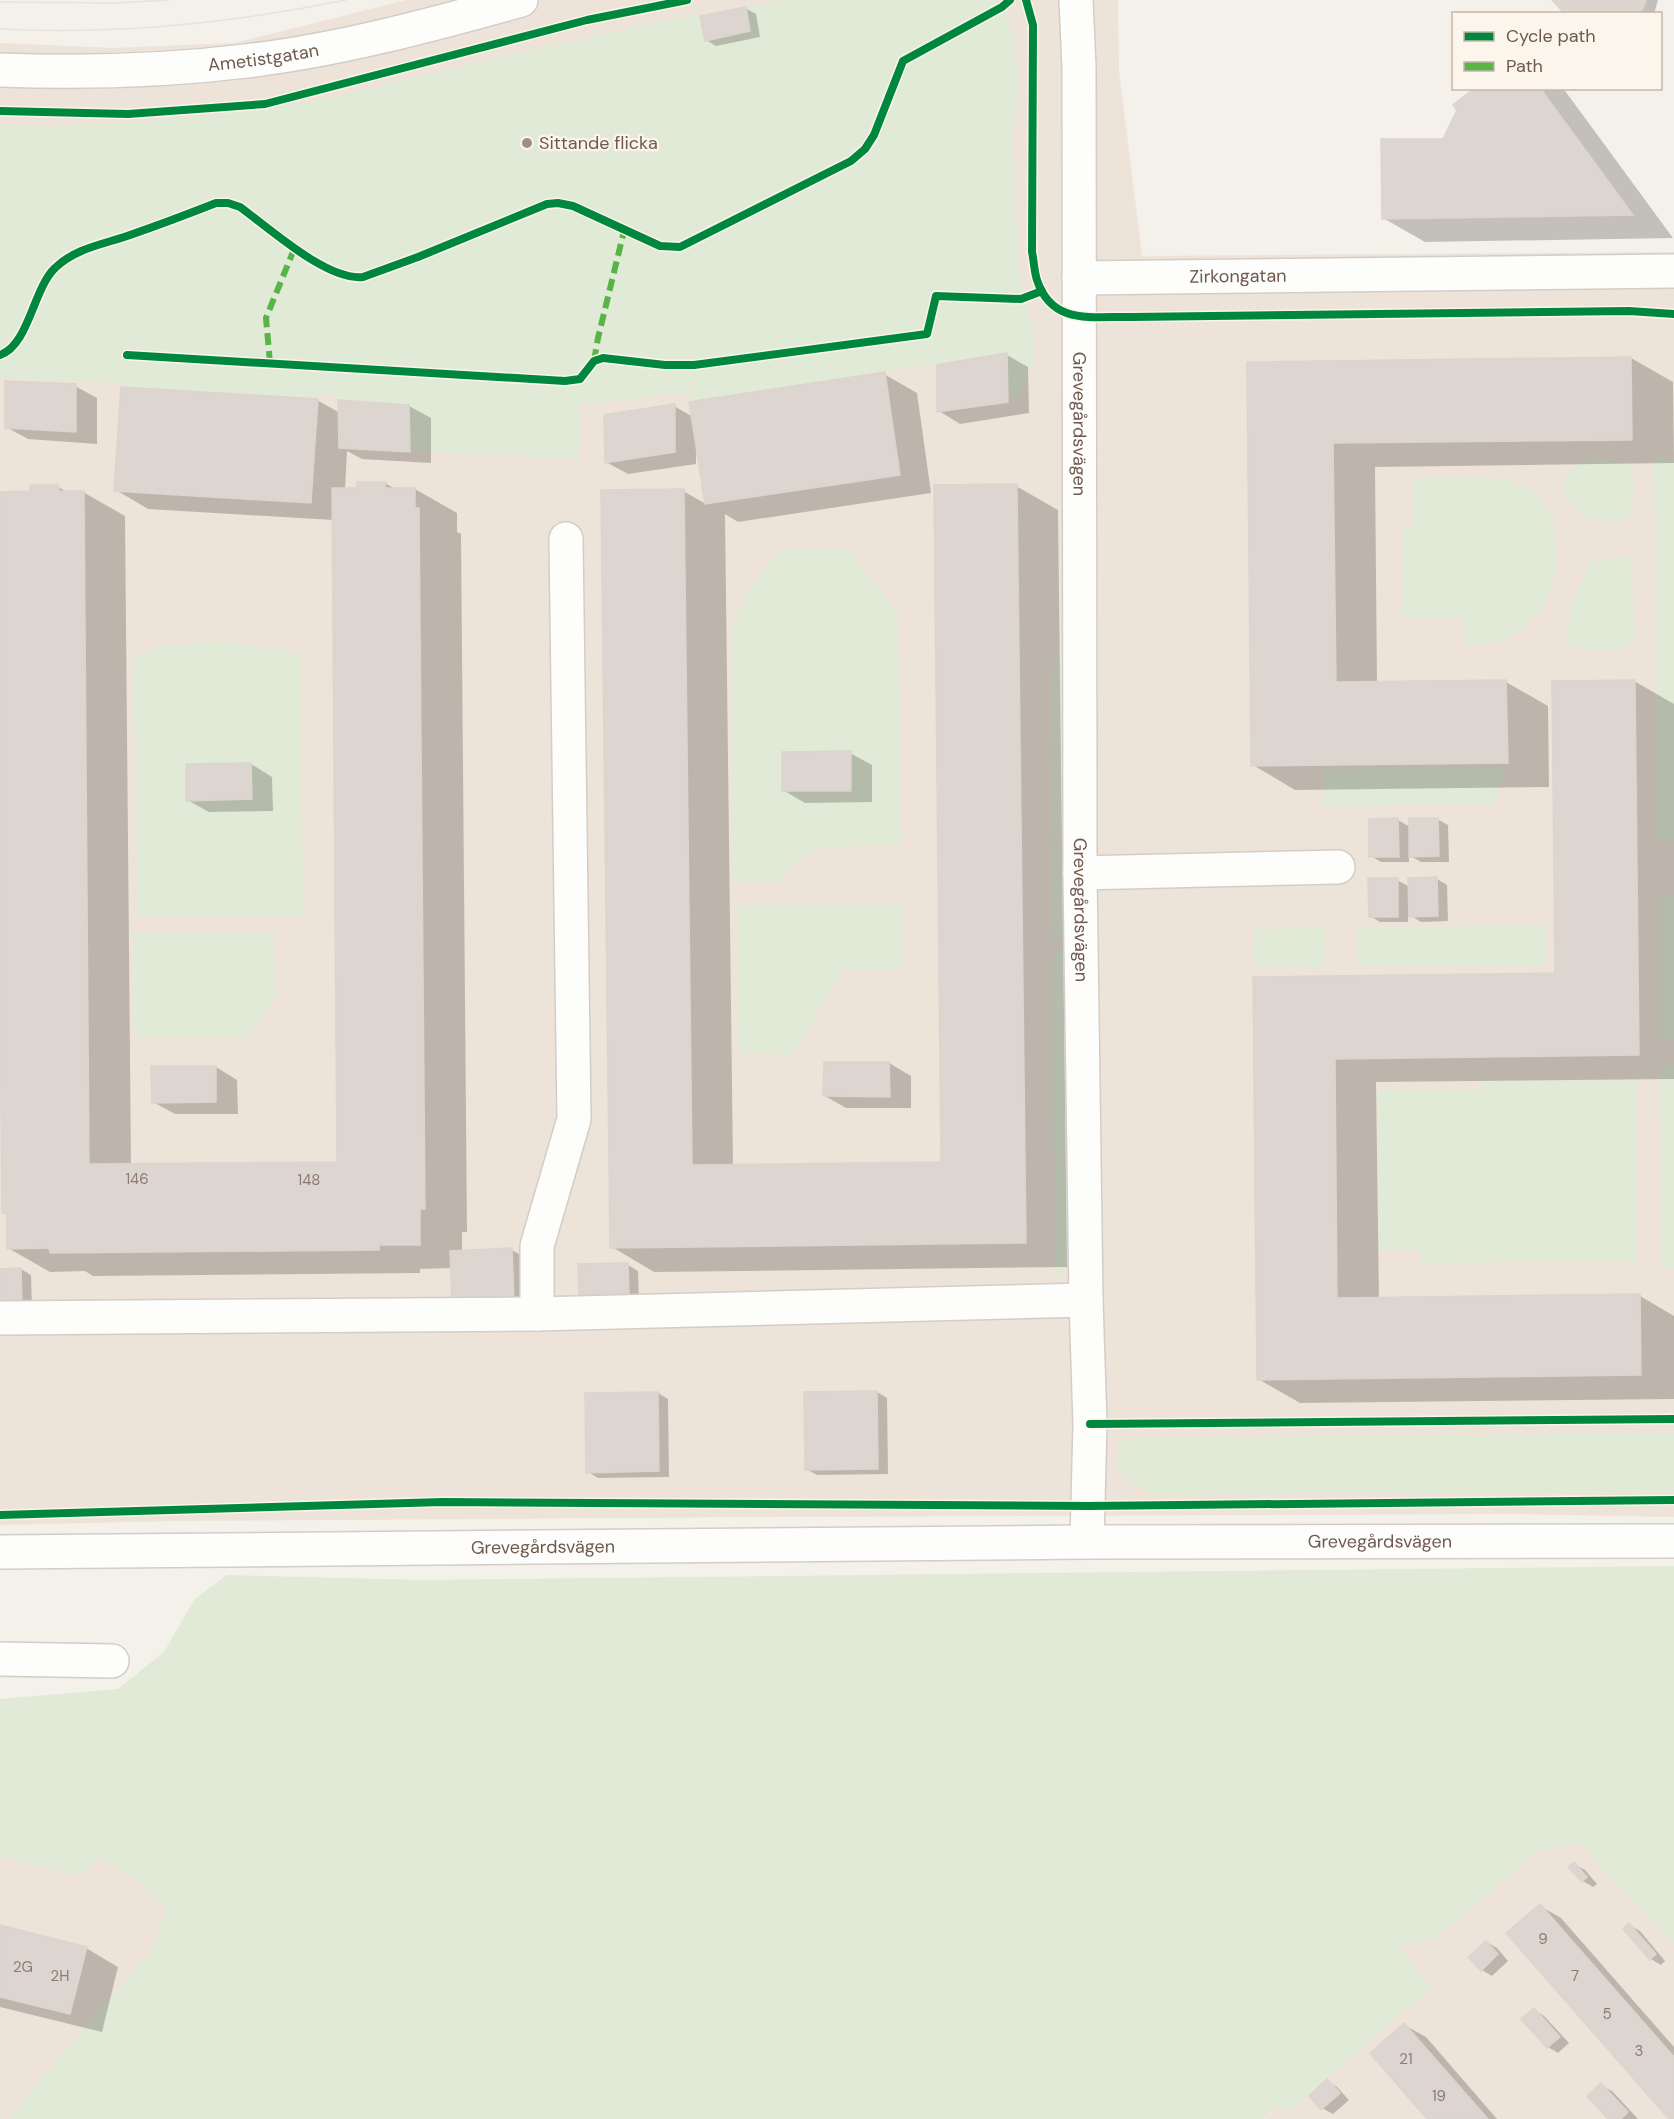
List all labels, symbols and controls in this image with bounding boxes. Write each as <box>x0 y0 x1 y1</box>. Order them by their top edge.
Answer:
legend <box>1452 12 1662 90</box>
text: Cycle path <box>1506 24 1596 48</box>
street label: Ametistgatan <box>207 38 321 77</box>
text: Path <box>1506 54 1543 78</box>
place label: Sittande flicka <box>539 131 658 155</box>
marker: Sittande flicka <box>520 136 534 150</box>
street label: Zirkongatan <box>1189 264 1287 289</box>
street label: Grevegårdsvägen <box>1067 352 1092 496</box>
street label: Grevegårdsvägen <box>1068 838 1094 982</box>
house number: 146 <box>125 1169 149 1189</box>
house number: 148 <box>298 1170 320 1190</box>
street label: Grevegårdsvägen <box>1308 1529 1452 1554</box>
street label: Grevegårdsvägen <box>471 1534 615 1560</box>
house number: 9 <box>1538 1929 1548 1949</box>
house number: 2G <box>13 1957 33 1977</box>
house number: 2H <box>51 1966 69 1986</box>
house number: 7 <box>1571 1966 1579 1986</box>
house number: 5 <box>1602 2004 1612 2024</box>
house number: 3 <box>1635 2041 1643 2061</box>
house number: 21 <box>1399 2049 1413 2069</box>
house number: 19 <box>1432 2086 1446 2106</box>

